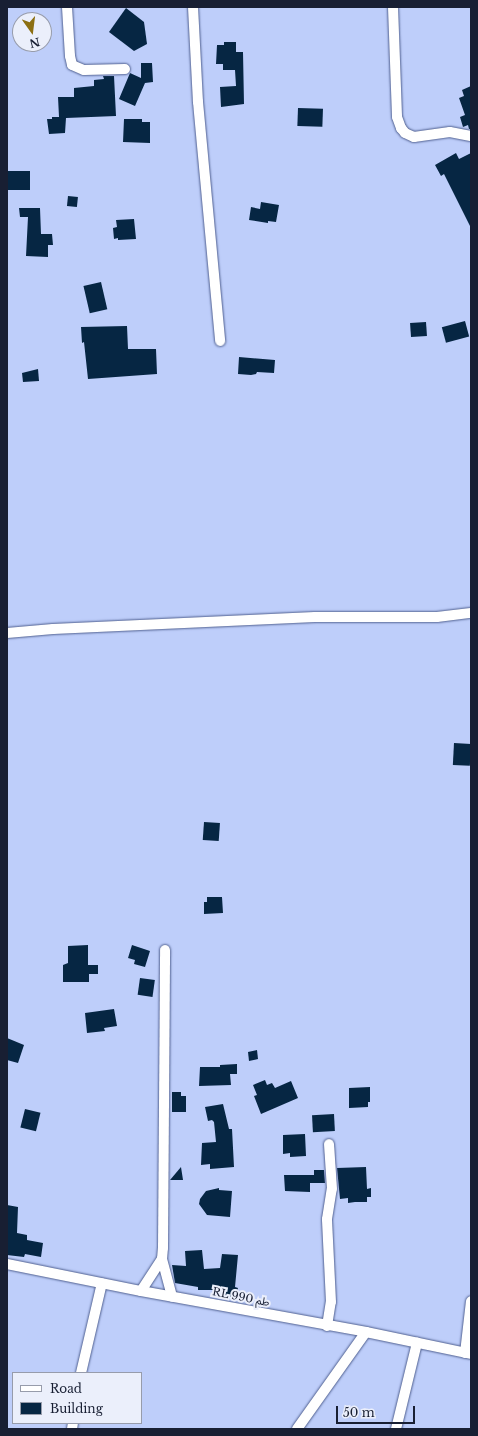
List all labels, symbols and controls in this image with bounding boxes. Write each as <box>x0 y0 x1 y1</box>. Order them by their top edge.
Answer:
north arrow <box>12 12 52 52</box>
text: N <box>28 35 41 51</box>
street label: RL طم 990 <box>211 1285 271 1309</box>
legend <box>12 1372 142 1424</box>
text: Road <box>50 1381 82 1396</box>
scale bar <box>338 1398 417 1424</box>
text: Building <box>50 1401 103 1416</box>
text: 50 m <box>343 1405 375 1420</box>

